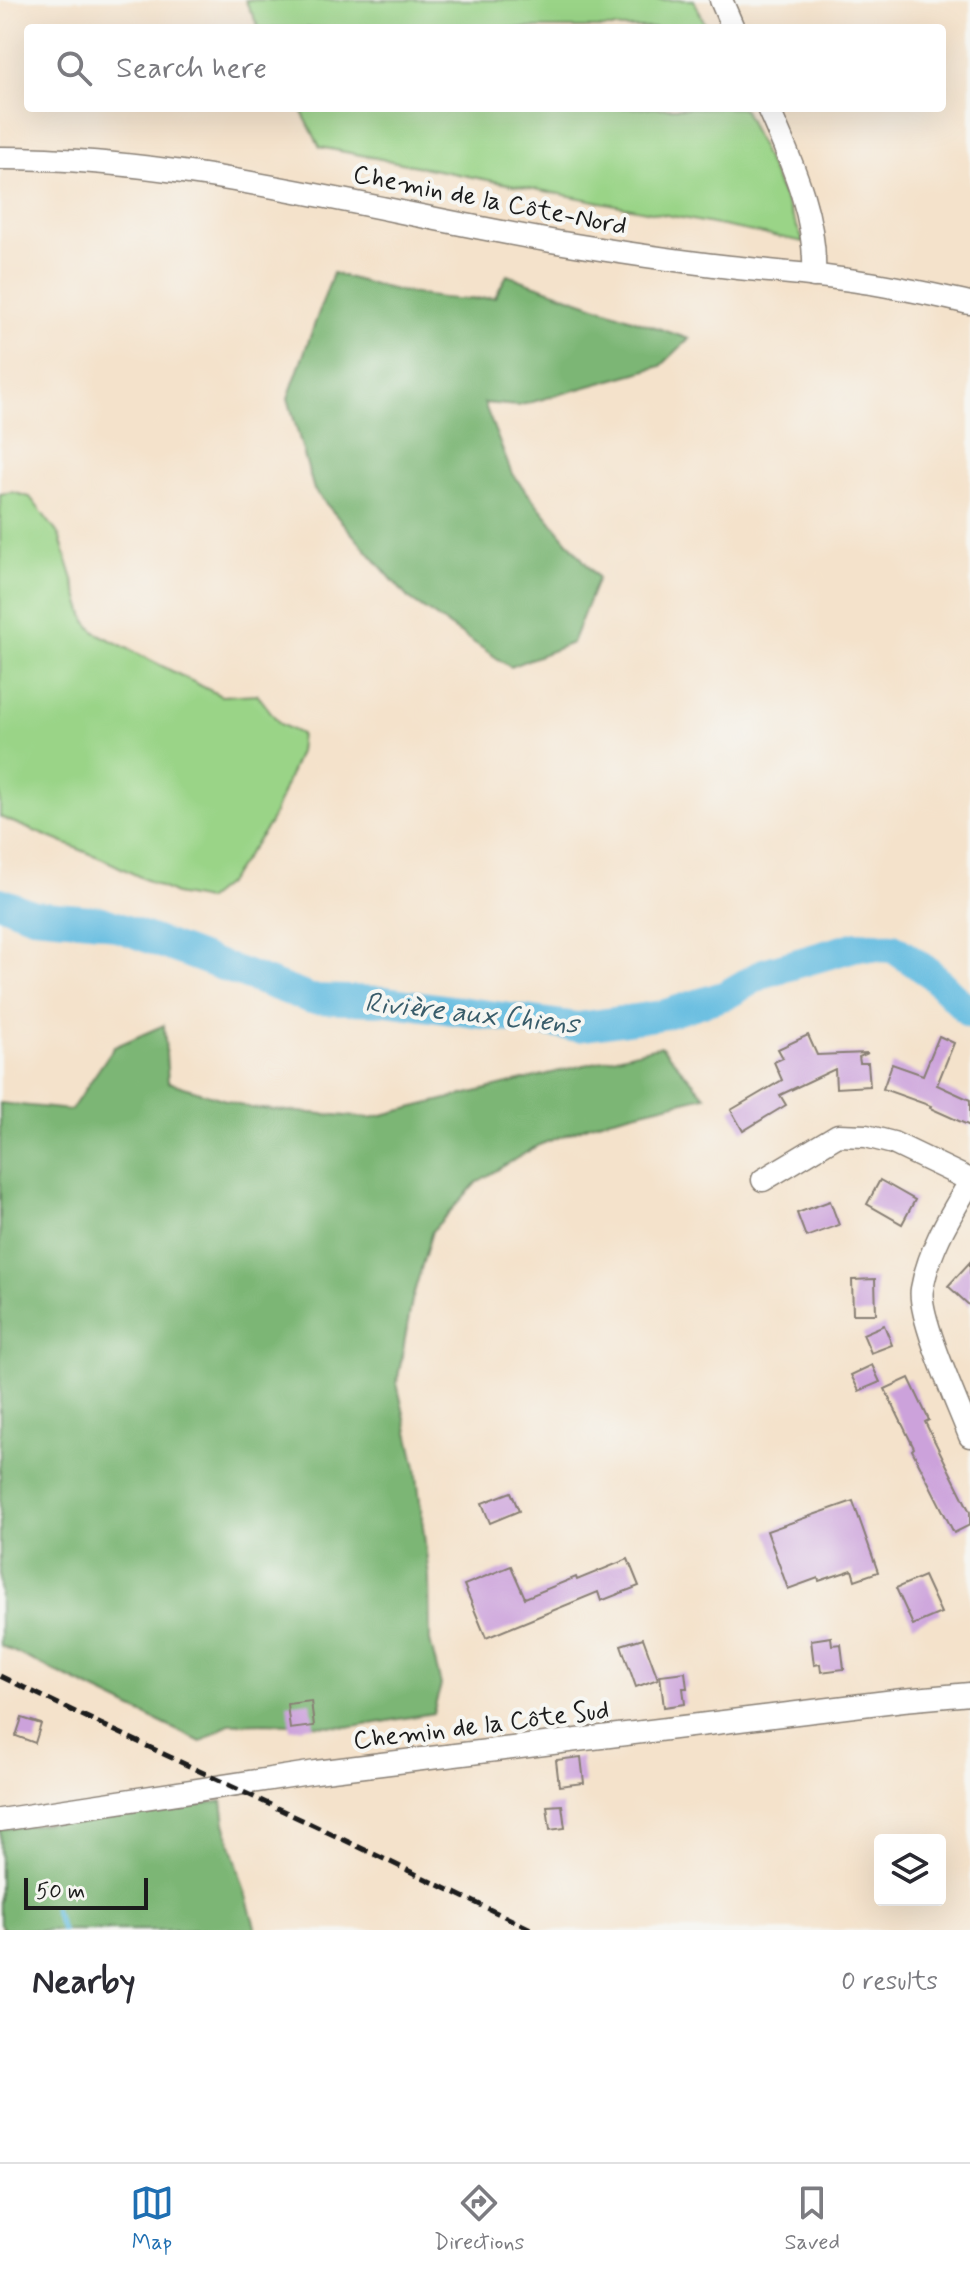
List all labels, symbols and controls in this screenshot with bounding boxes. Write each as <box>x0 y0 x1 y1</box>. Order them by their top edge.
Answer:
search box <box>24 24 946 112</box>
icon: search <box>52 46 96 90</box>
text: Search here <box>116 49 267 88</box>
street label: Chemin de la Côte-Nord <box>350 158 629 244</box>
water label: Rivière aux Chiens <box>363 985 583 1044</box>
street label: Chemin de la Côte Sud <box>351 1693 611 1759</box>
map controls <box>874 1834 946 1906</box>
button: layers <box>874 1834 946 1906</box>
scale bar <box>24 1874 148 1910</box>
text: 50 m <box>36 1878 85 1906</box>
text: Nearby <box>32 1960 136 2005</box>
text: 0 results <box>841 1965 938 1999</box>
tab: Map <box>130 2181 174 2257</box>
tab: Directions <box>434 2181 524 2257</box>
tab: Saved <box>784 2181 840 2257</box>

